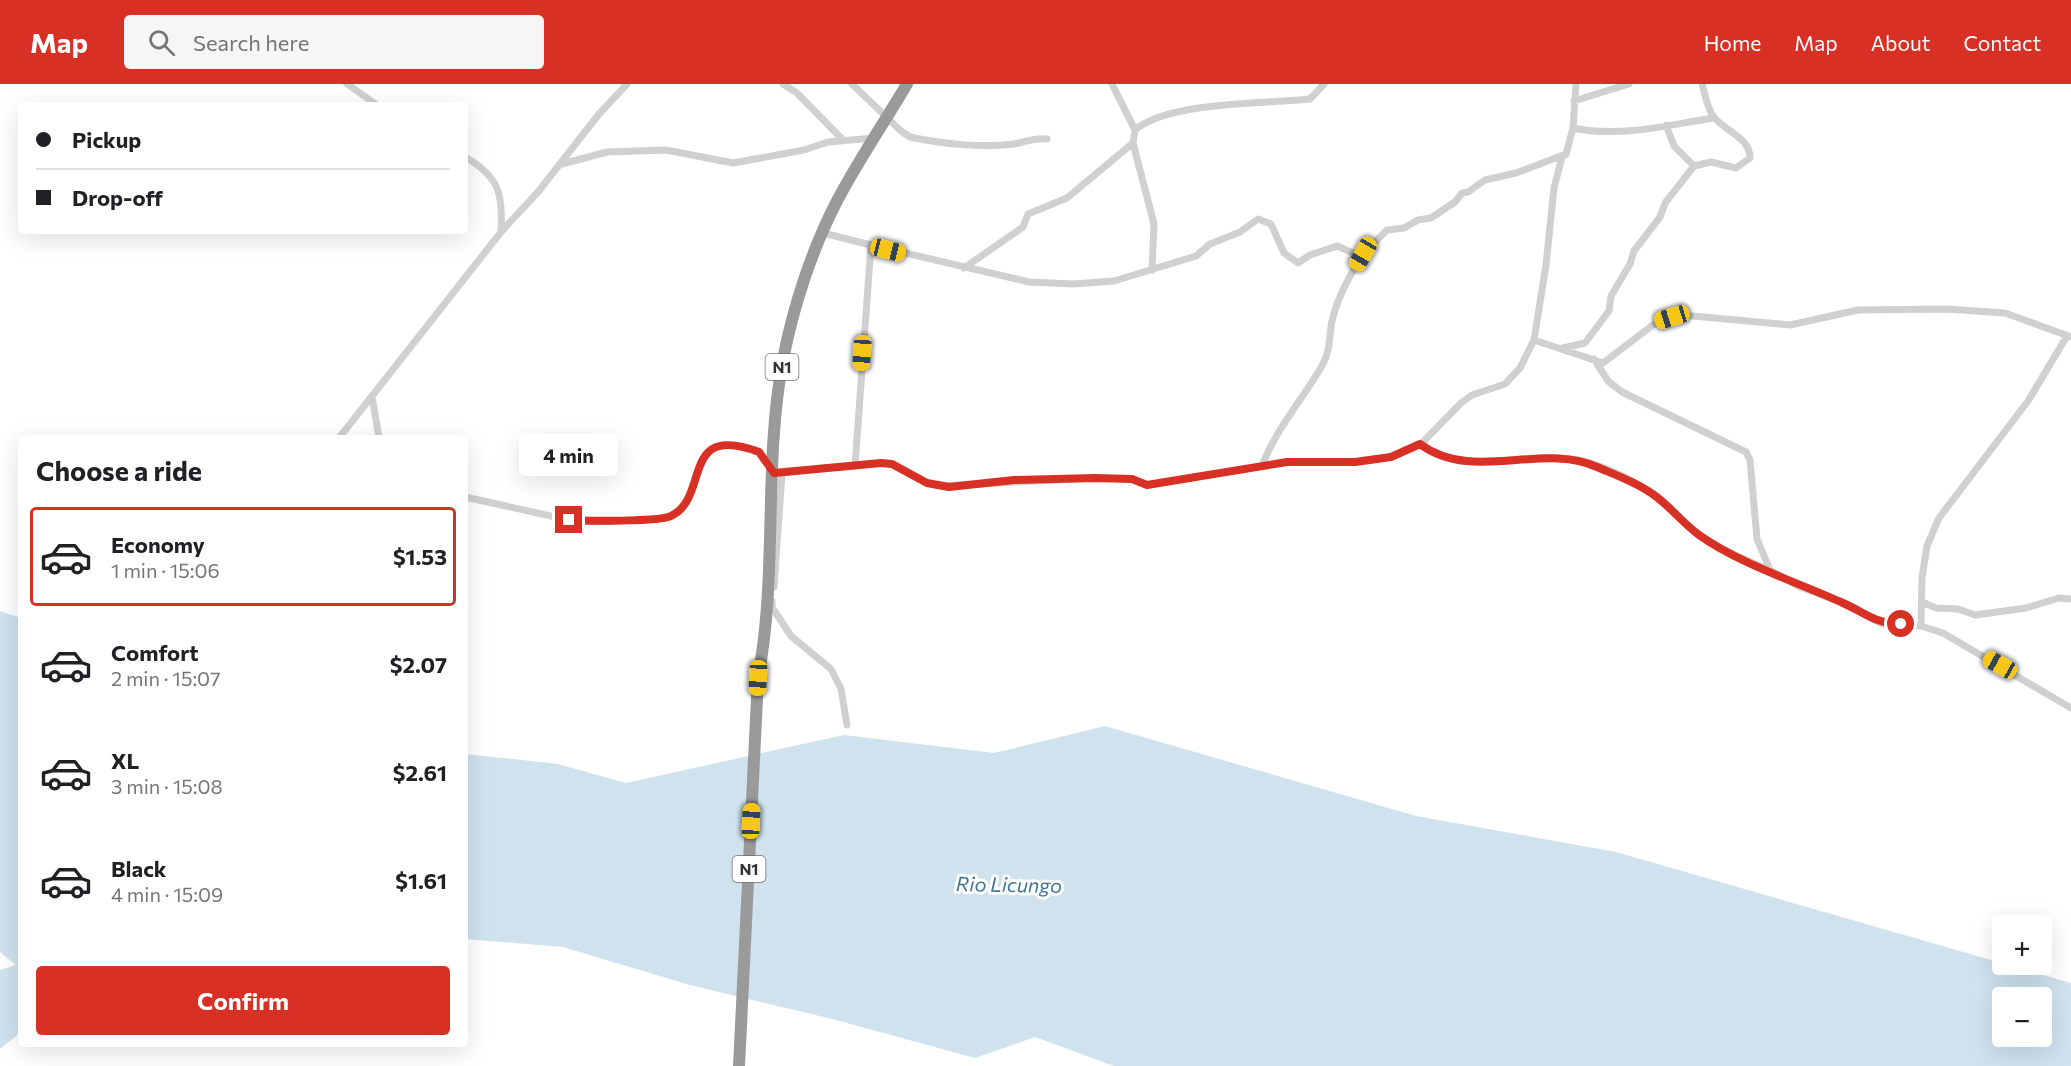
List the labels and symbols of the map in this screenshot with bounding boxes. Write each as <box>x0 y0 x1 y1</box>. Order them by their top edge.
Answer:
car <box>1346 234 1380 274</box>
car <box>868 237 908 263</box>
car <box>1652 303 1692 331</box>
car <box>852 334 872 372</box>
road number: N1 <box>766 354 798 380</box>
callout: 4 min <box>520 433 618 475</box>
route end <box>555 506 582 533</box>
route start <box>1887 610 1914 637</box>
car <box>1980 648 2020 682</box>
car <box>748 660 768 696</box>
car <box>741 803 761 839</box>
road number: N1 <box>732 856 766 882</box>
water label: Rio Licungo <box>956 871 1062 897</box>

